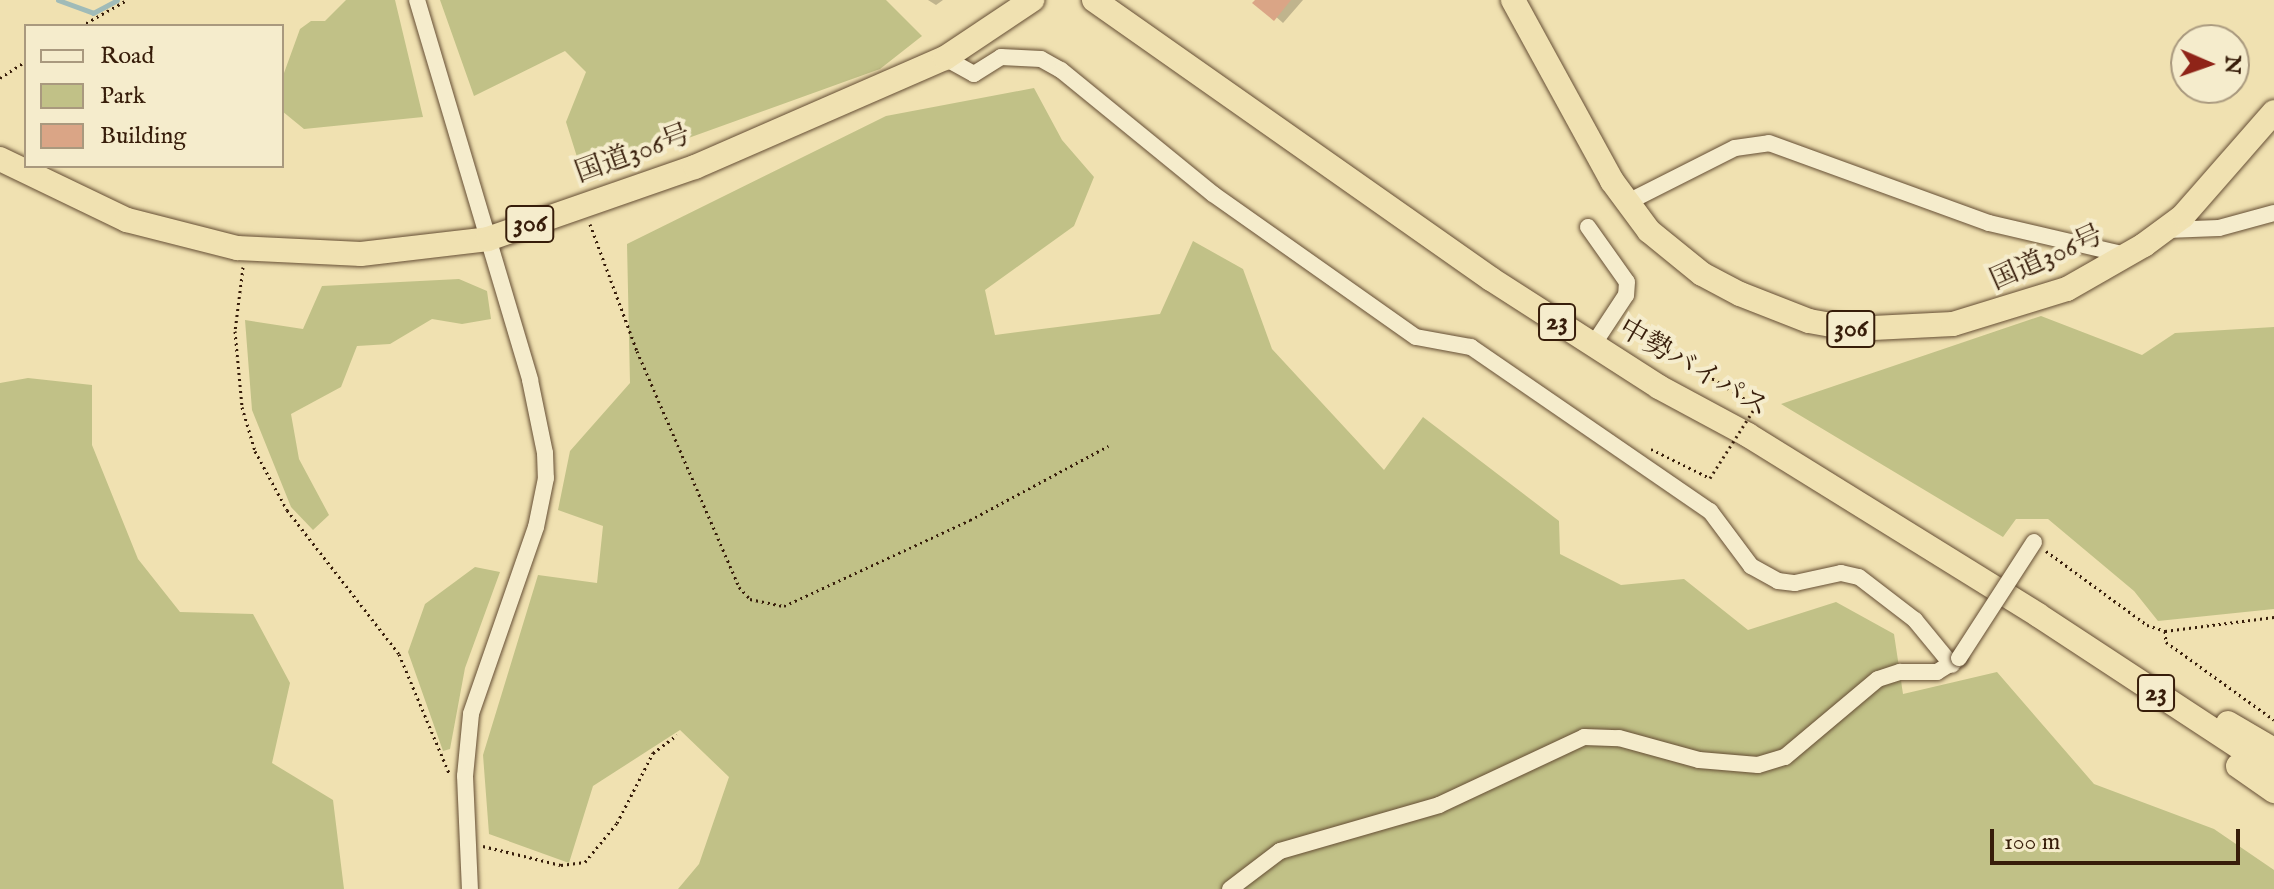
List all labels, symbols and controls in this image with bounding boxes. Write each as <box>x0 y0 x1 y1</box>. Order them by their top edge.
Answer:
legend <box>24 24 284 168</box>
north arrow <box>2170 24 2250 104</box>
text: Road <box>100 41 154 72</box>
text: N <box>2218 55 2246 75</box>
text: Park <box>100 81 146 112</box>
street label: 国道306号 <box>571 119 695 191</box>
text: Building <box>100 121 186 152</box>
road number: 306 <box>504 202 556 246</box>
street label: 国道306号 <box>1985 219 2109 299</box>
road number: 23 <box>1537 300 1577 344</box>
road number: 306 <box>1825 307 1877 351</box>
street label: 中勢バイパス <box>1612 312 1774 426</box>
road number: 23 <box>2136 671 2176 715</box>
scale bar <box>1994 813 2244 863</box>
text: 100 m <box>2004 827 2060 858</box>

